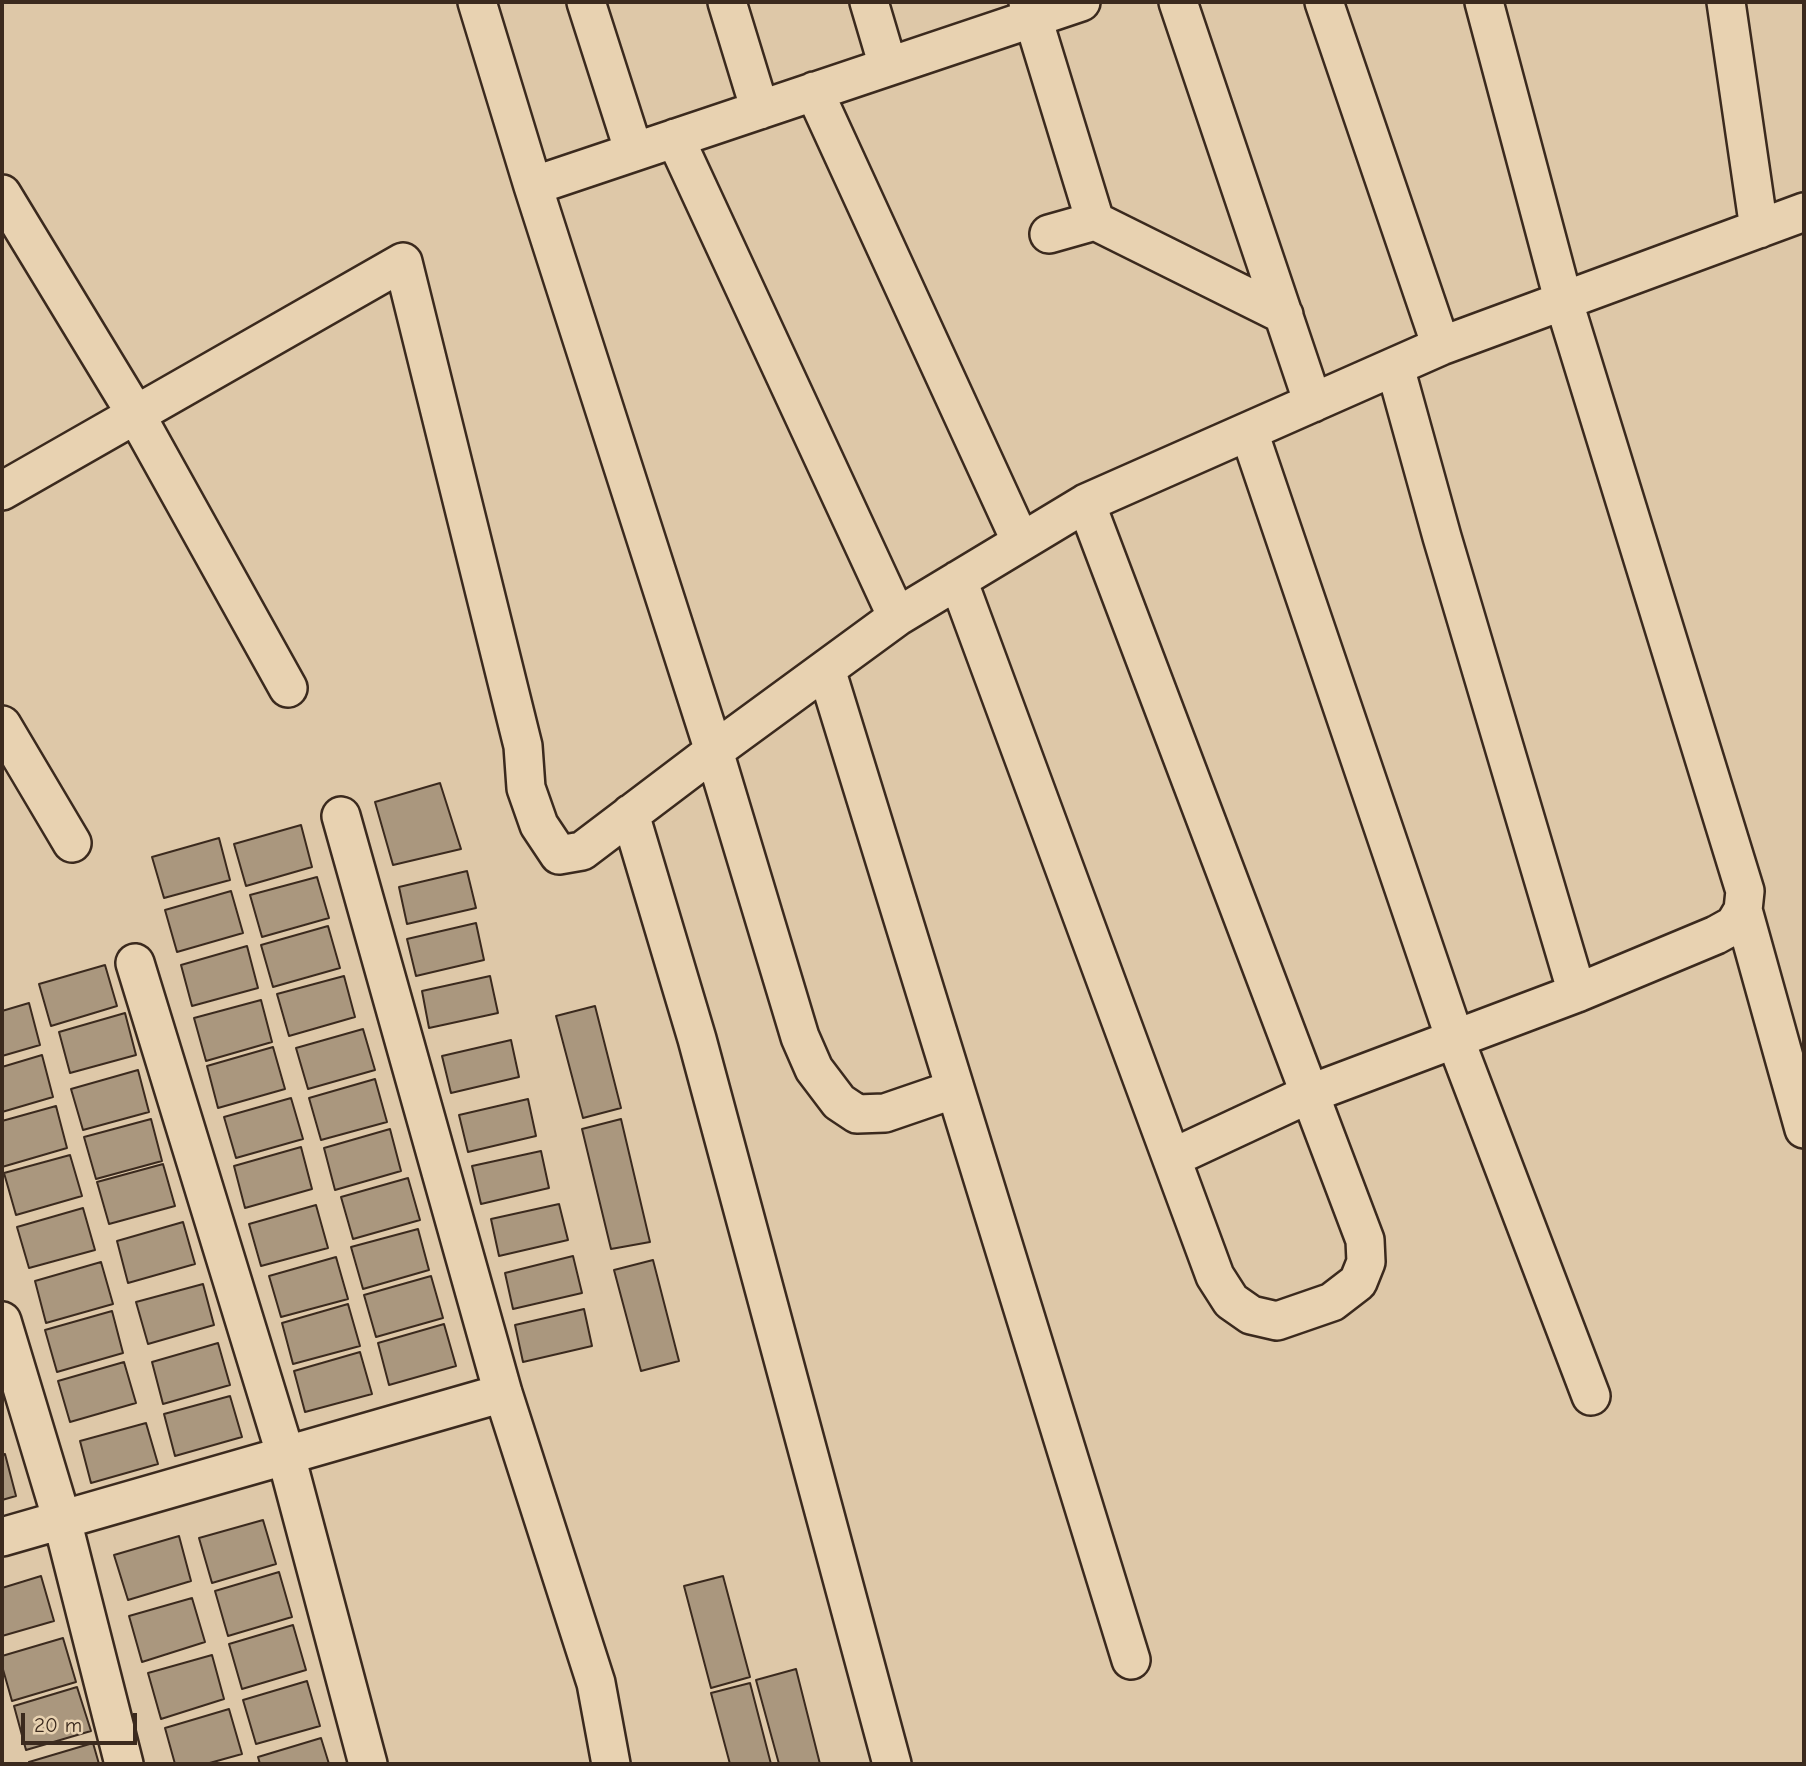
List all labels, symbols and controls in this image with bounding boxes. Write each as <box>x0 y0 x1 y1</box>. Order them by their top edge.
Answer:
scale bar <box>24 1700 140 1744</box>
text: 20 m <box>34 1713 82 1737</box>

